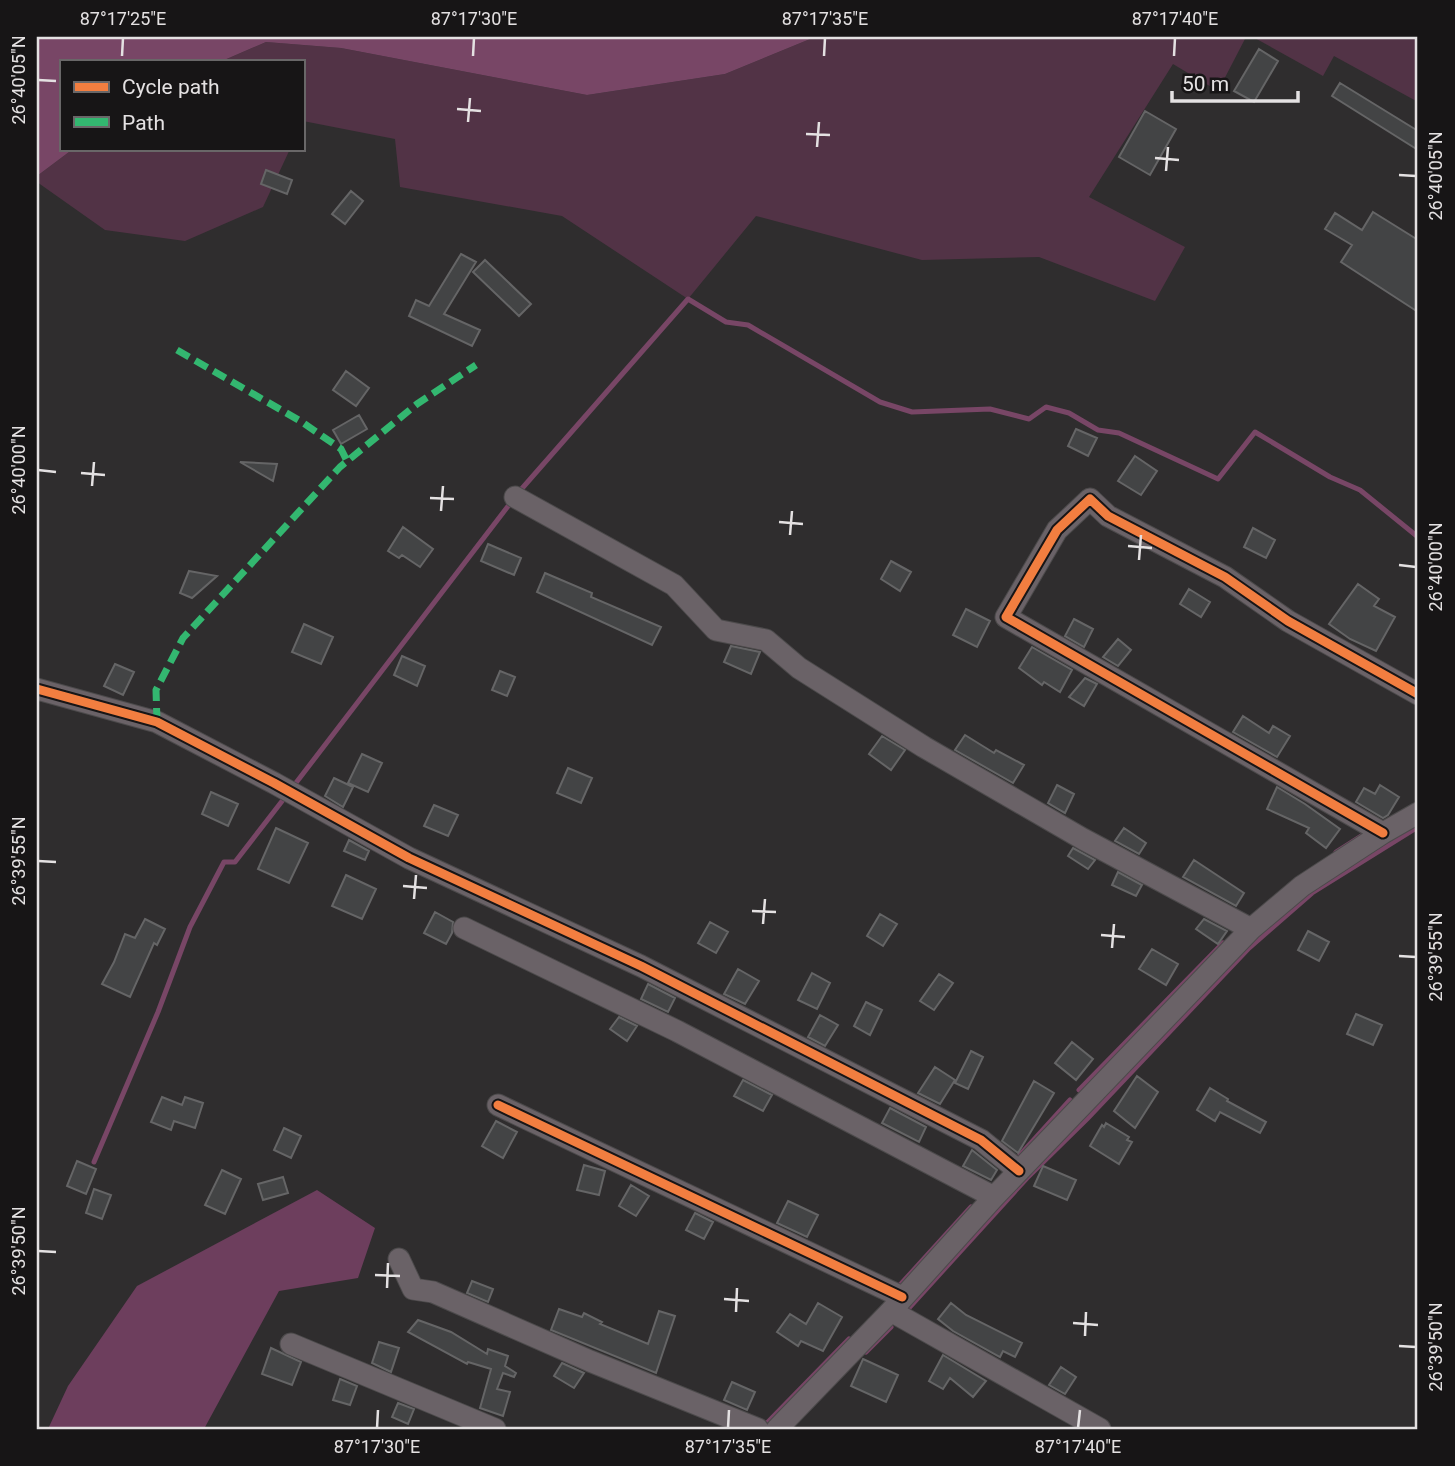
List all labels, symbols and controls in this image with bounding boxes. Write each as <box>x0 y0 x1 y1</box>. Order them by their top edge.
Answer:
text: 87°17'25"E <box>80 8 166 29</box>
text: 87°17'30"E <box>431 8 517 29</box>
text: 87°17'35"E <box>782 8 868 29</box>
text: 87°17'40"E <box>1132 8 1218 29</box>
text: 26°40'05"N <box>8 35 29 125</box>
legend <box>60 60 304 150</box>
scale bar <box>1172 60 1298 104</box>
text: 50 m <box>1182 72 1229 96</box>
text: Cycle path <box>122 75 220 99</box>
text: Path <box>122 111 165 135</box>
text: 26°40'05"N <box>1425 131 1446 221</box>
text: 26°40'00"N <box>8 425 29 515</box>
text: 26°40'00"N <box>1425 522 1446 612</box>
text: 26°39'55"N <box>8 816 29 906</box>
text: 26°39'55"N <box>1425 912 1446 1002</box>
text: 26°39'50"N <box>8 1206 29 1296</box>
text: 26°39'50"N <box>1425 1302 1446 1392</box>
text: 87°17'30"E <box>334 1436 420 1457</box>
text: 87°17'35"E <box>685 1436 771 1457</box>
text: 87°17'40"E <box>1035 1436 1121 1457</box>

